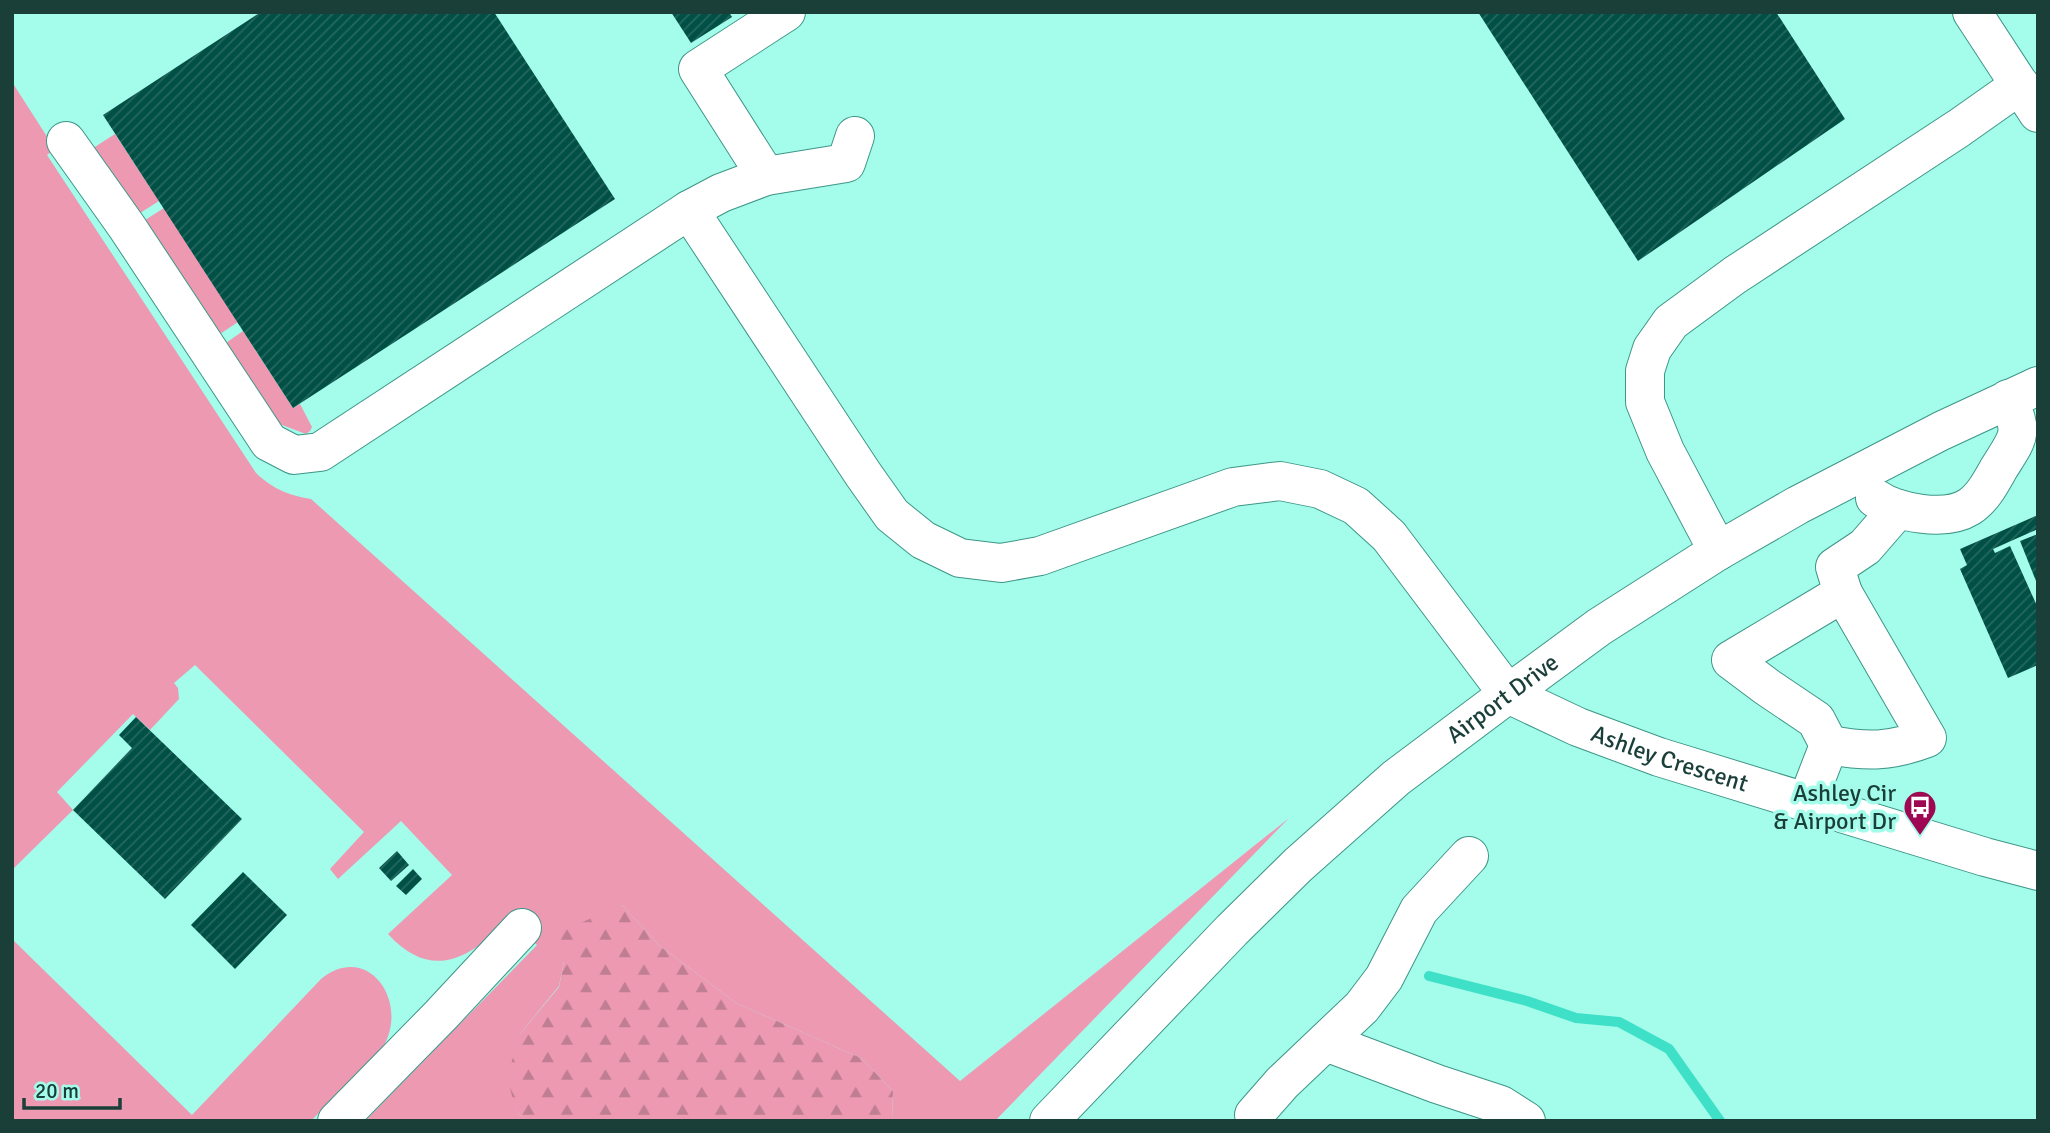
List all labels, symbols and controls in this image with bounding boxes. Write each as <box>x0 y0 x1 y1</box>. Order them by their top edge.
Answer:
street label: Airport Drive <box>1440 647 1564 750</box>
street label: Ashley Crescent <box>1587 718 1752 798</box>
place label: Ashley Cir & Airport Dr <box>1773 778 1896 836</box>
bus stop icon: Ashley Cir & Airport Dr <box>1901 788 1939 837</box>
scale bar <box>24 1066 121 1110</box>
text: 20 m <box>35 1078 79 1104</box>

